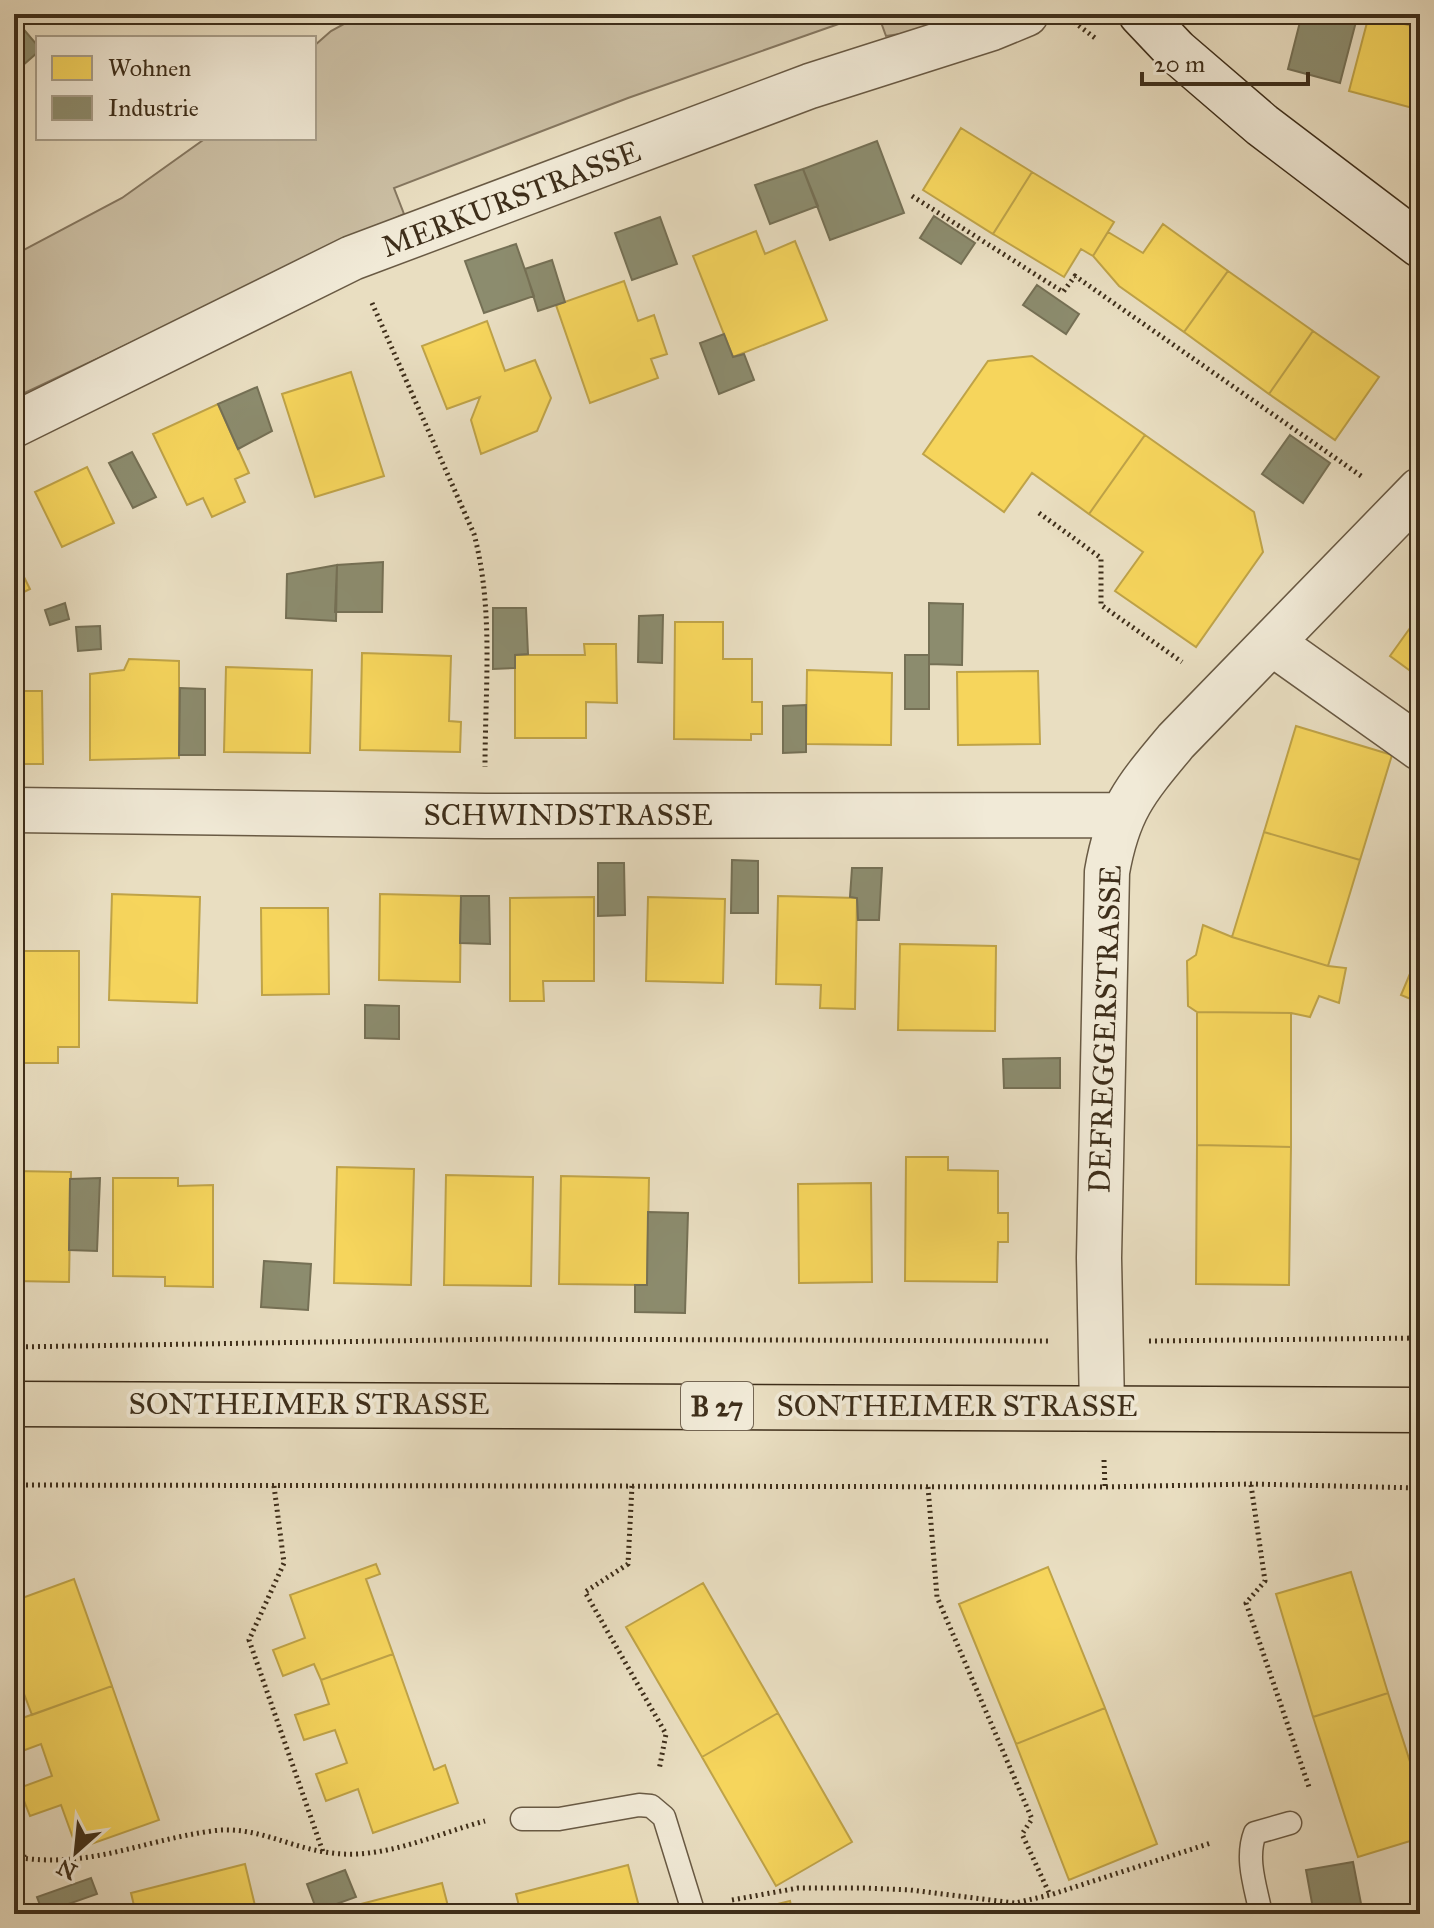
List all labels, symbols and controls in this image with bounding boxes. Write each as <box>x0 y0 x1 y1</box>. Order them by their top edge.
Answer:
legend <box>36 36 316 140</box>
scale bar <box>1142 36 1308 86</box>
text: 20 m <box>1154 49 1205 79</box>
text: Wohnen <box>108 53 191 83</box>
text: Industrie <box>108 93 199 123</box>
street label: MERKURSTRASSE <box>377 133 645 265</box>
street label: SCHWINDSTRASSE <box>423 797 713 833</box>
street label: DEFREGGERSTRASSE <box>1081 864 1129 1194</box>
road number: B 27 <box>681 1382 753 1430</box>
street label: SONTHEIMER STRASSE <box>128 1386 490 1422</box>
street label: SONTHEIMER STRASSE <box>776 1388 1138 1424</box>
north arrow <box>36 1812 116 1892</box>
text: N <box>52 1853 82 1886</box>

